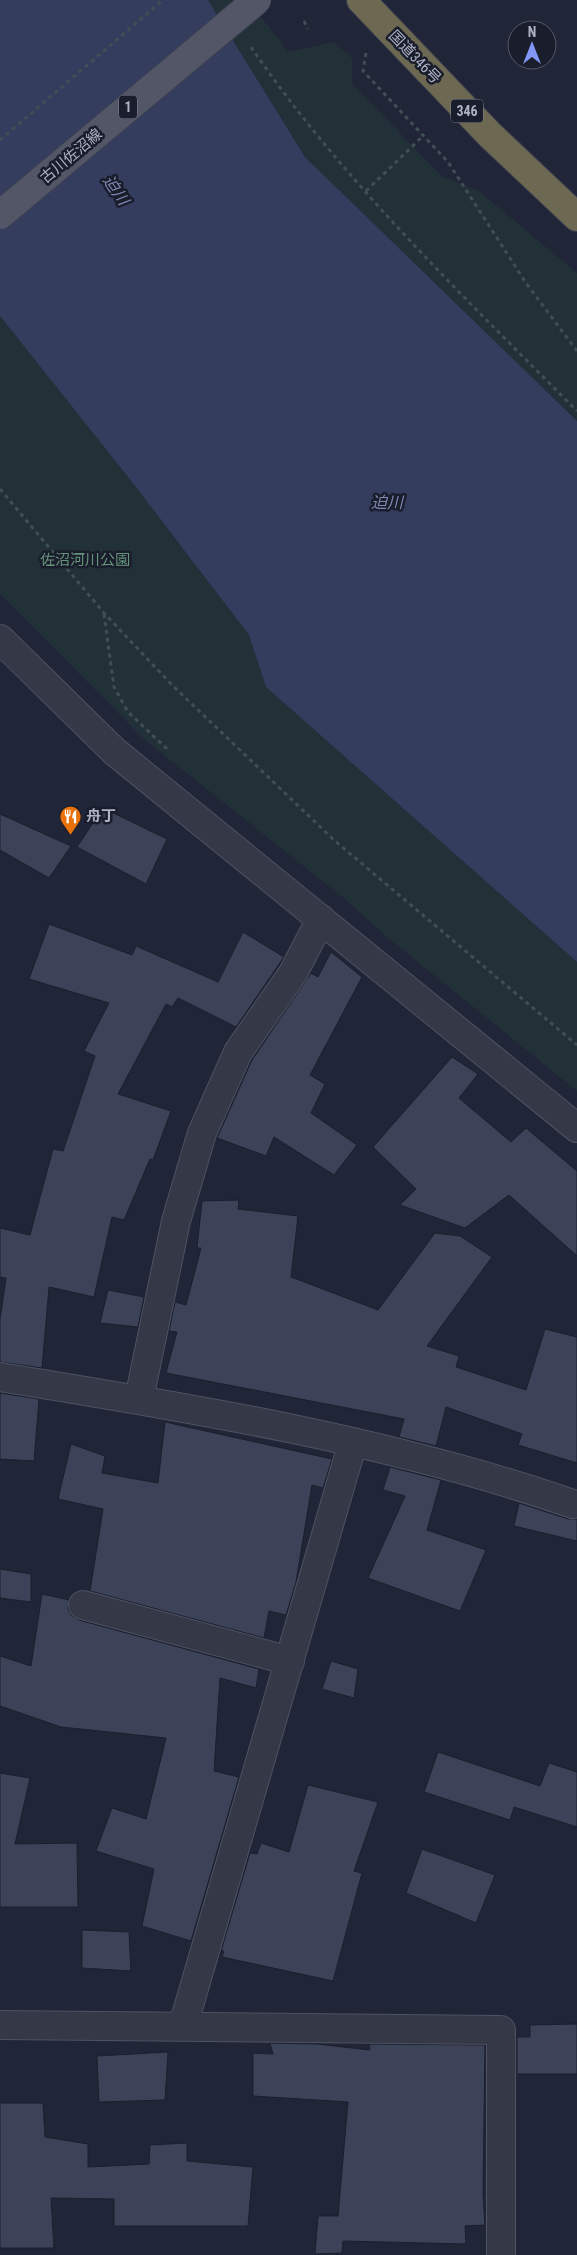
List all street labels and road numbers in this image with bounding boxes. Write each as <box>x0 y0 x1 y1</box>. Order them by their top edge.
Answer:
street label: 国道346号 <box>385 27 445 87</box>
road number: 1 <box>119 95 137 118</box>
road number: 346 <box>451 100 483 122</box>
street label: 古川佐沼線 <box>36 125 106 187</box>

